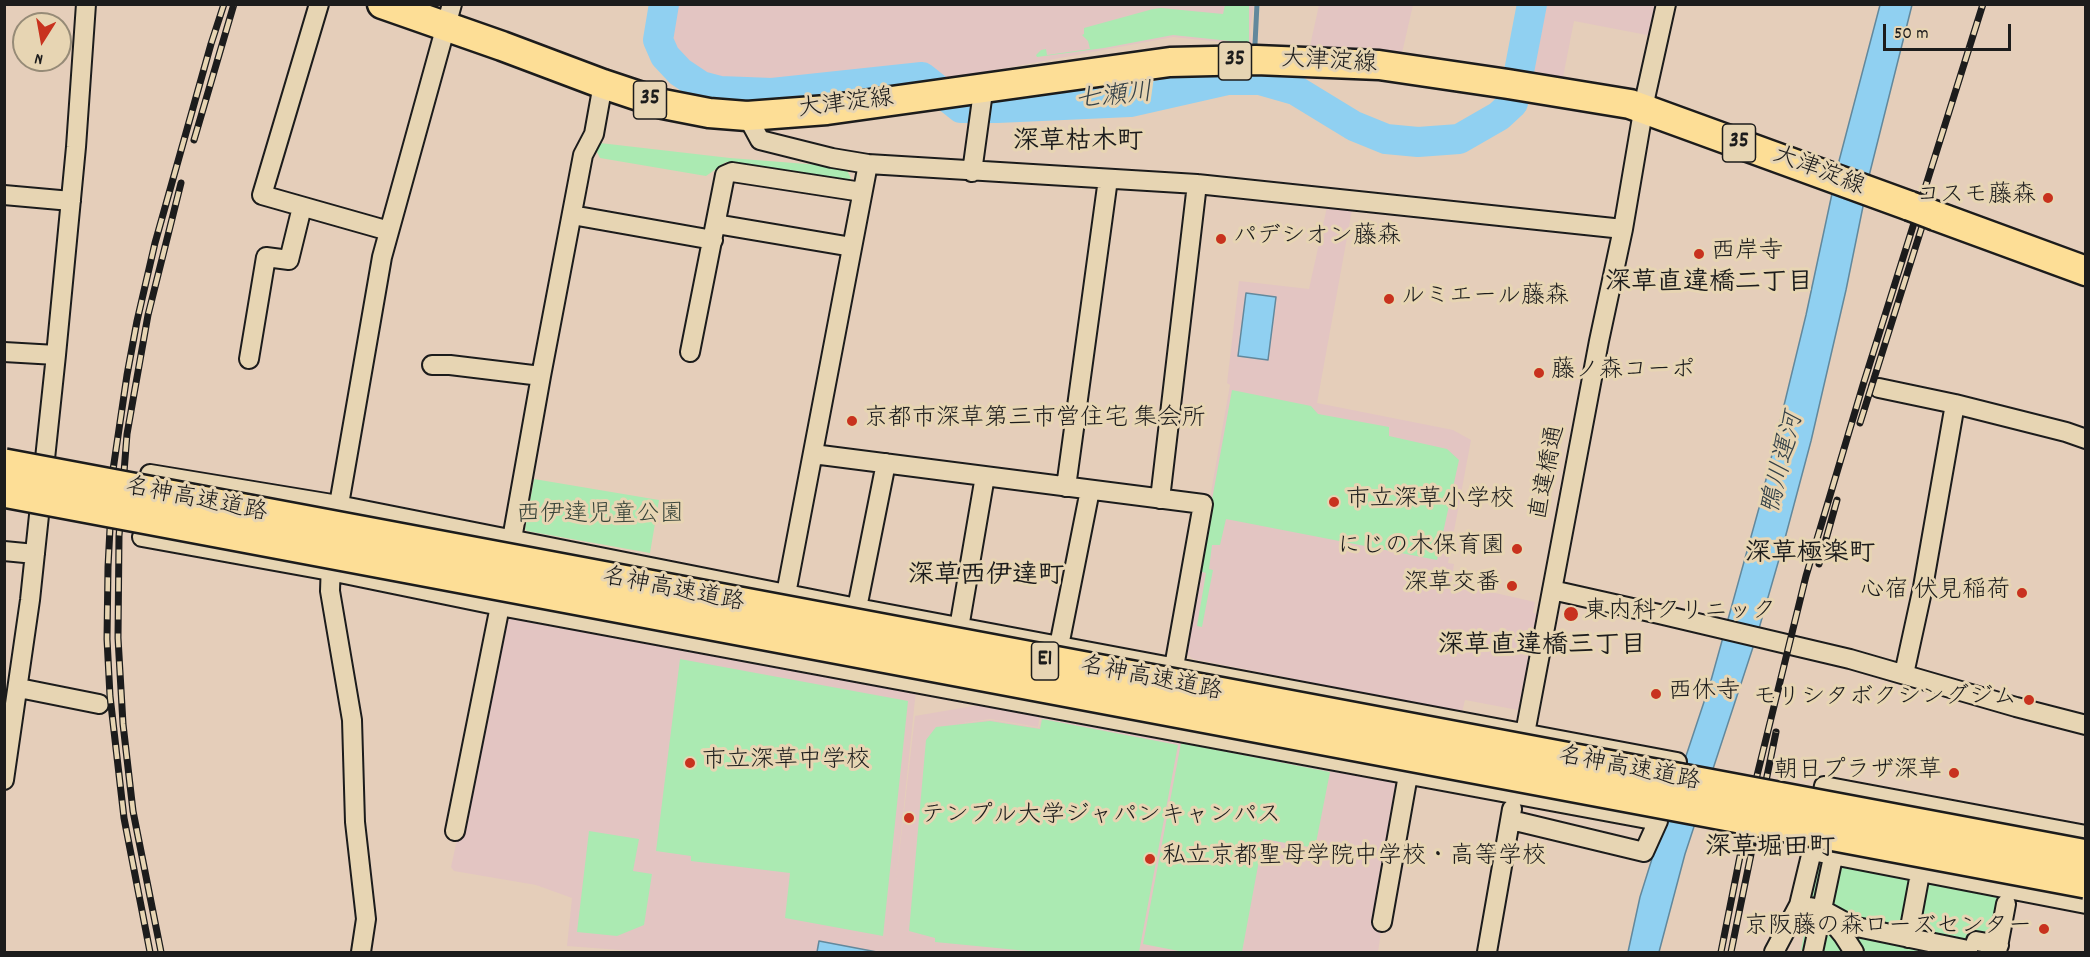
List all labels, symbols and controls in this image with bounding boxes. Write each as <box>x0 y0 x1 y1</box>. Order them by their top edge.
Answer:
north arrow <box>12 12 72 72</box>
scale bar <box>1886 12 2014 50</box>
text: 50 m <box>1894 22 1929 47</box>
road number: 35 <box>1218 42 1252 80</box>
text: N <box>33 46 45 70</box>
street label: 大津淀線 <box>1280 47 1378 81</box>
water label: 七瀬川 <box>1074 79 1154 119</box>
road number: 35 <box>634 81 666 119</box>
street label: 大津淀線 <box>797 86 895 126</box>
road number: 35 <box>1722 124 1756 162</box>
district label: 深草枯木町 <box>1013 128 1143 160</box>
street label: 大津淀線 <box>1768 142 1868 204</box>
place label: コスモ藤森 <box>1916 184 2036 212</box>
marker: コスモ藤森 <box>2041 191 2055 205</box>
place label: パデシオン藤森 <box>1233 225 1401 253</box>
marker: パデシオン藤森 <box>1214 232 1228 246</box>
place label: 西岸寺 <box>1711 240 1783 268</box>
marker: 西岸寺 <box>1692 247 1706 261</box>
district label: 深草直違橋二丁目 <box>1605 269 1813 301</box>
place label: ルミエール藤森 <box>1401 285 1569 313</box>
marker: ルミエール藤森 <box>1382 292 1396 306</box>
place label: 藤ノ森コーポ <box>1551 359 1695 387</box>
marker: 藤ノ森コーポ <box>1532 366 1546 380</box>
place label: 京都市深草第三市営住宅 集会所 <box>864 407 1205 435</box>
water label: 鴨川運河 <box>1757 410 1813 518</box>
marker: 京都市深草第三市営住宅 集会所 <box>845 414 859 428</box>
street label: 直違橋通 <box>1527 423 1573 523</box>
street label: 名神高速道路 <box>123 474 269 530</box>
place label: 市立深草小学校 <box>1346 488 1514 516</box>
marker: 市立深草小学校 <box>1327 495 1341 509</box>
park label: 西伊達児童公園 <box>516 503 684 531</box>
place label: にじの木保育園 <box>1337 535 1505 563</box>
district label: 深草極楽町 <box>1745 540 1875 572</box>
marker: にじの木保育園 <box>1510 542 1524 556</box>
district label: 深草西伊達町 <box>908 562 1064 594</box>
street label: 名神高速道路 <box>600 564 746 620</box>
place label: 深草交番 <box>1404 572 1500 600</box>
marker: 深草交番 <box>1505 579 1519 593</box>
place label: 心宿 伏見稲荷 <box>1861 579 2010 607</box>
marker: 心宿 伏見稲荷 <box>2015 586 2029 600</box>
place label: 東内科クリニック <box>1584 600 1776 628</box>
marker: 東内科クリニック <box>1562 605 1580 623</box>
district label: 深草直違橋三丁目 <box>1438 632 1646 664</box>
road number: E1 <box>1032 642 1058 680</box>
street label: 名神高速道路 <box>1078 653 1224 709</box>
place label: 西休寺 <box>1668 680 1740 708</box>
place label: モリシタボクシングジム <box>1753 686 2017 714</box>
marker: 西休寺 <box>1649 687 1663 701</box>
marker: モリシタボクシングジム <box>2022 693 2036 707</box>
street label: 名神高速道路 <box>1556 743 1702 799</box>
place label: 市立深草中学校 <box>702 749 870 777</box>
marker: 市立深草中学校 <box>683 756 697 770</box>
place label: 朝日プラザ深草 <box>1774 759 1942 787</box>
marker: 朝日プラザ深草 <box>1947 766 1961 780</box>
place label: テンプル大学ジャパンキャンパス <box>921 804 1281 832</box>
marker: テンプル大学ジャパンキャンパス <box>902 811 916 825</box>
district label: 深草堀田町 <box>1705 834 1835 866</box>
place label: 私立京都聖母学院中学校・高等学校 <box>1162 845 1546 873</box>
marker: 私立京都聖母学院中学校・高等学校 <box>1143 852 1157 866</box>
place label: 京阪藤の森ローズセンター <box>1744 915 2032 943</box>
marker: 京阪藤の森ローズセンター <box>2037 922 2051 936</box>

